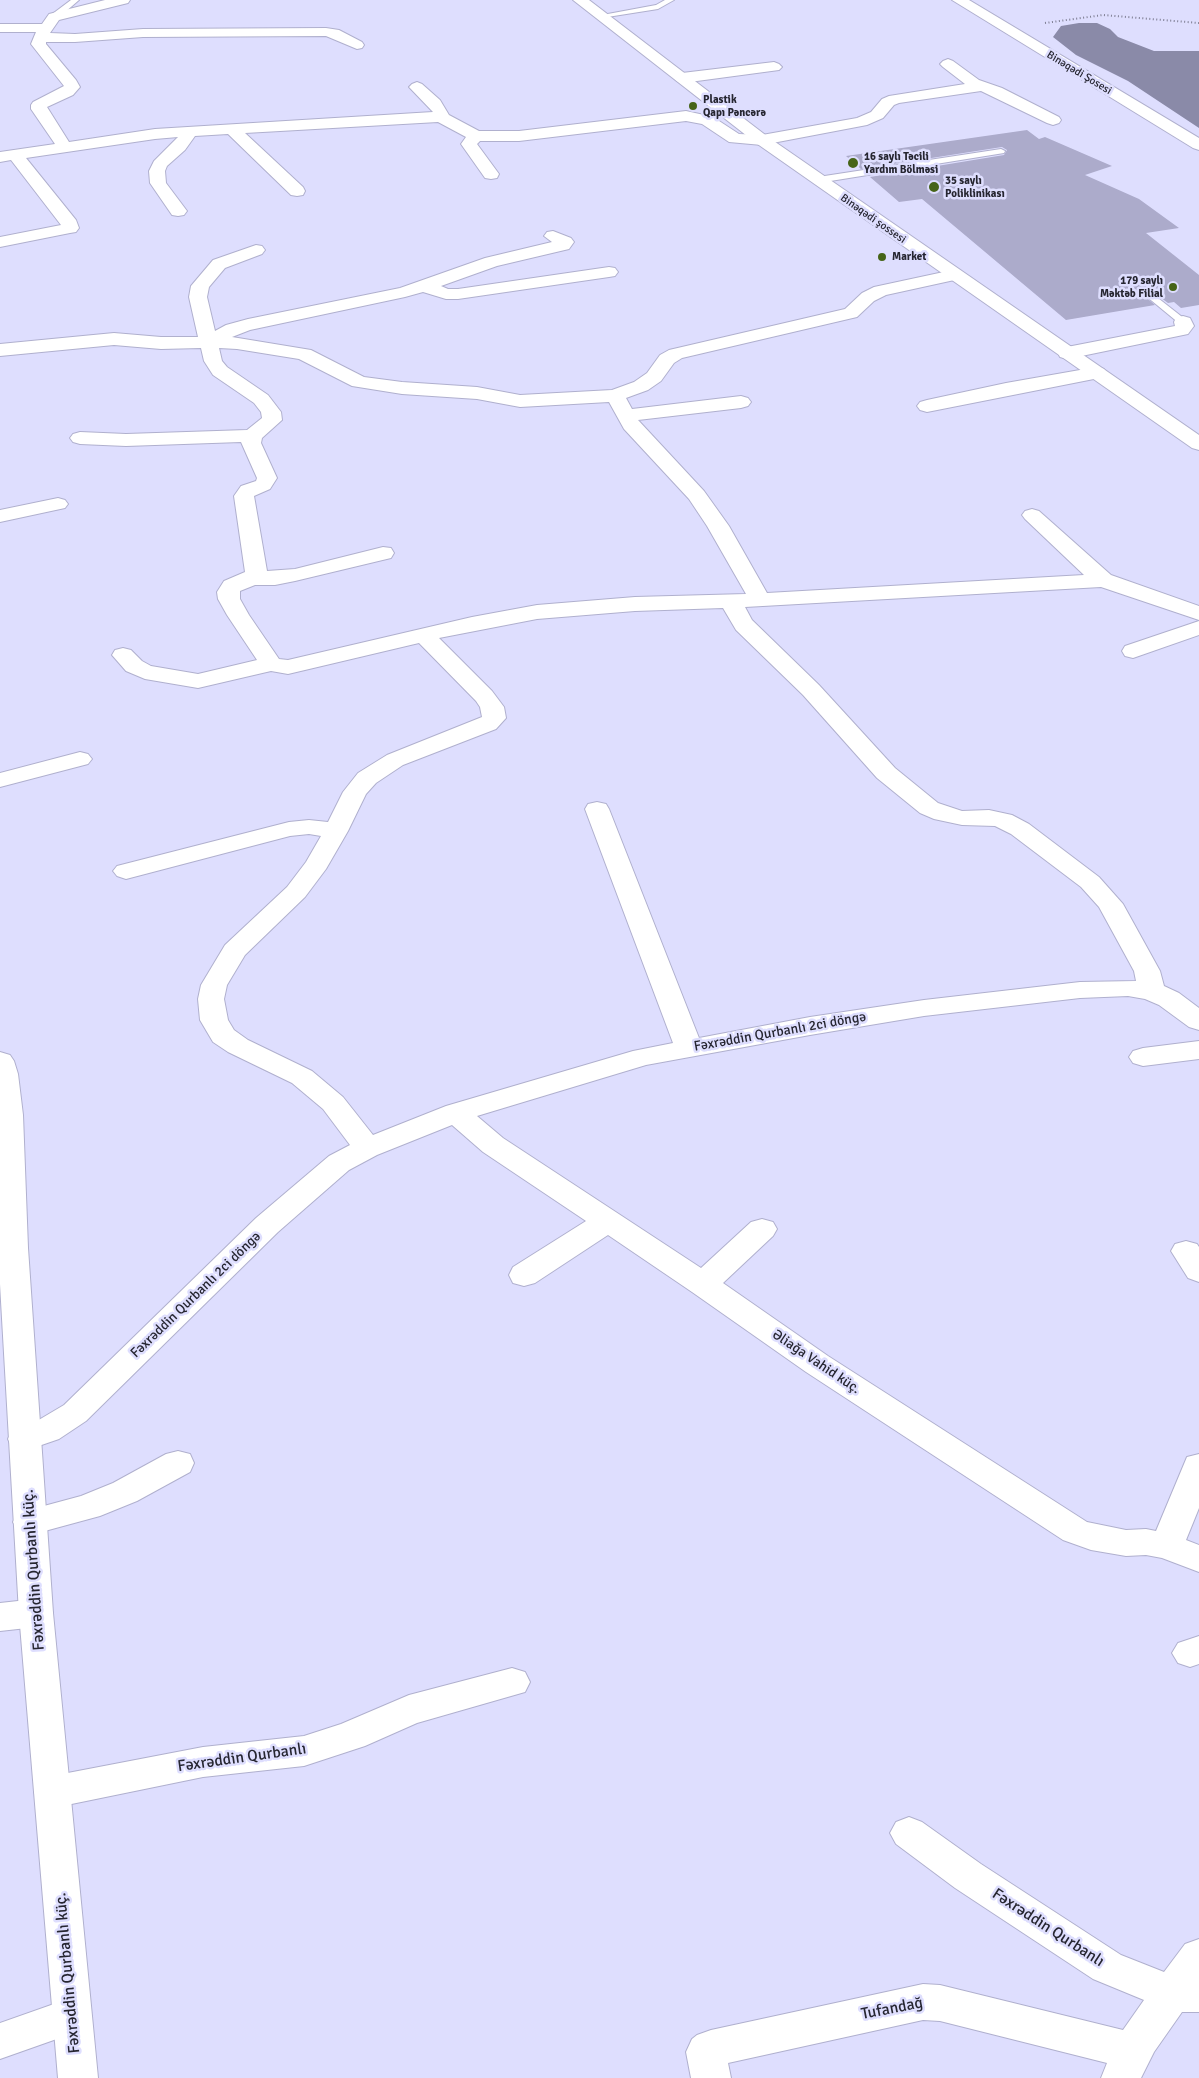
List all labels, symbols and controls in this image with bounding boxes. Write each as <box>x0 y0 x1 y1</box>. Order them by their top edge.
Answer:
street label: Binəqədi Şosesi <box>1044 48 1114 98</box>
place label: Plastik Qapı Pəncərə <box>703 93 766 119</box>
marker: Plastik Qapı Pəncərə <box>687 100 699 112</box>
place label: 16 saylı Təcili Yardım Bölməsi <box>864 150 938 176</box>
marker: 16 saylı Təcili Yardım Bölməsi <box>846 156 860 170</box>
place label: 35 saylı Poliklinikası <box>945 174 1005 200</box>
marker: 35 saylı Poliklinikası <box>927 180 941 194</box>
street label: Binəqədi şossesi <box>838 191 908 247</box>
place label: Market <box>892 250 926 264</box>
marker: Market <box>876 251 888 263</box>
place label: 179 saylı Məktəb Filial <box>1100 274 1163 300</box>
marker: 179 saylı Məktəb Filial <box>1167 281 1179 293</box>
street label: Fəxrəddin Qurbanlı 2ci döngə <box>693 1009 867 1055</box>
street label: Fəxrəddin Qurbanlı 2ci döngə <box>127 1228 265 1362</box>
street label: Əliağa Vahid küç. <box>769 1326 863 1398</box>
street label: Fəxrəddin Qurbanlı küç. <box>19 1489 49 1651</box>
street label: Fəxrəddin Qurbanlı <box>176 1739 308 1777</box>
street label: Fəxrəddin Qurbanlı <box>988 1885 1108 1971</box>
street label: Fəxrəddin Qurbanlı küç. <box>51 1892 85 2054</box>
street label: Tufandağ <box>860 1994 924 2024</box>

